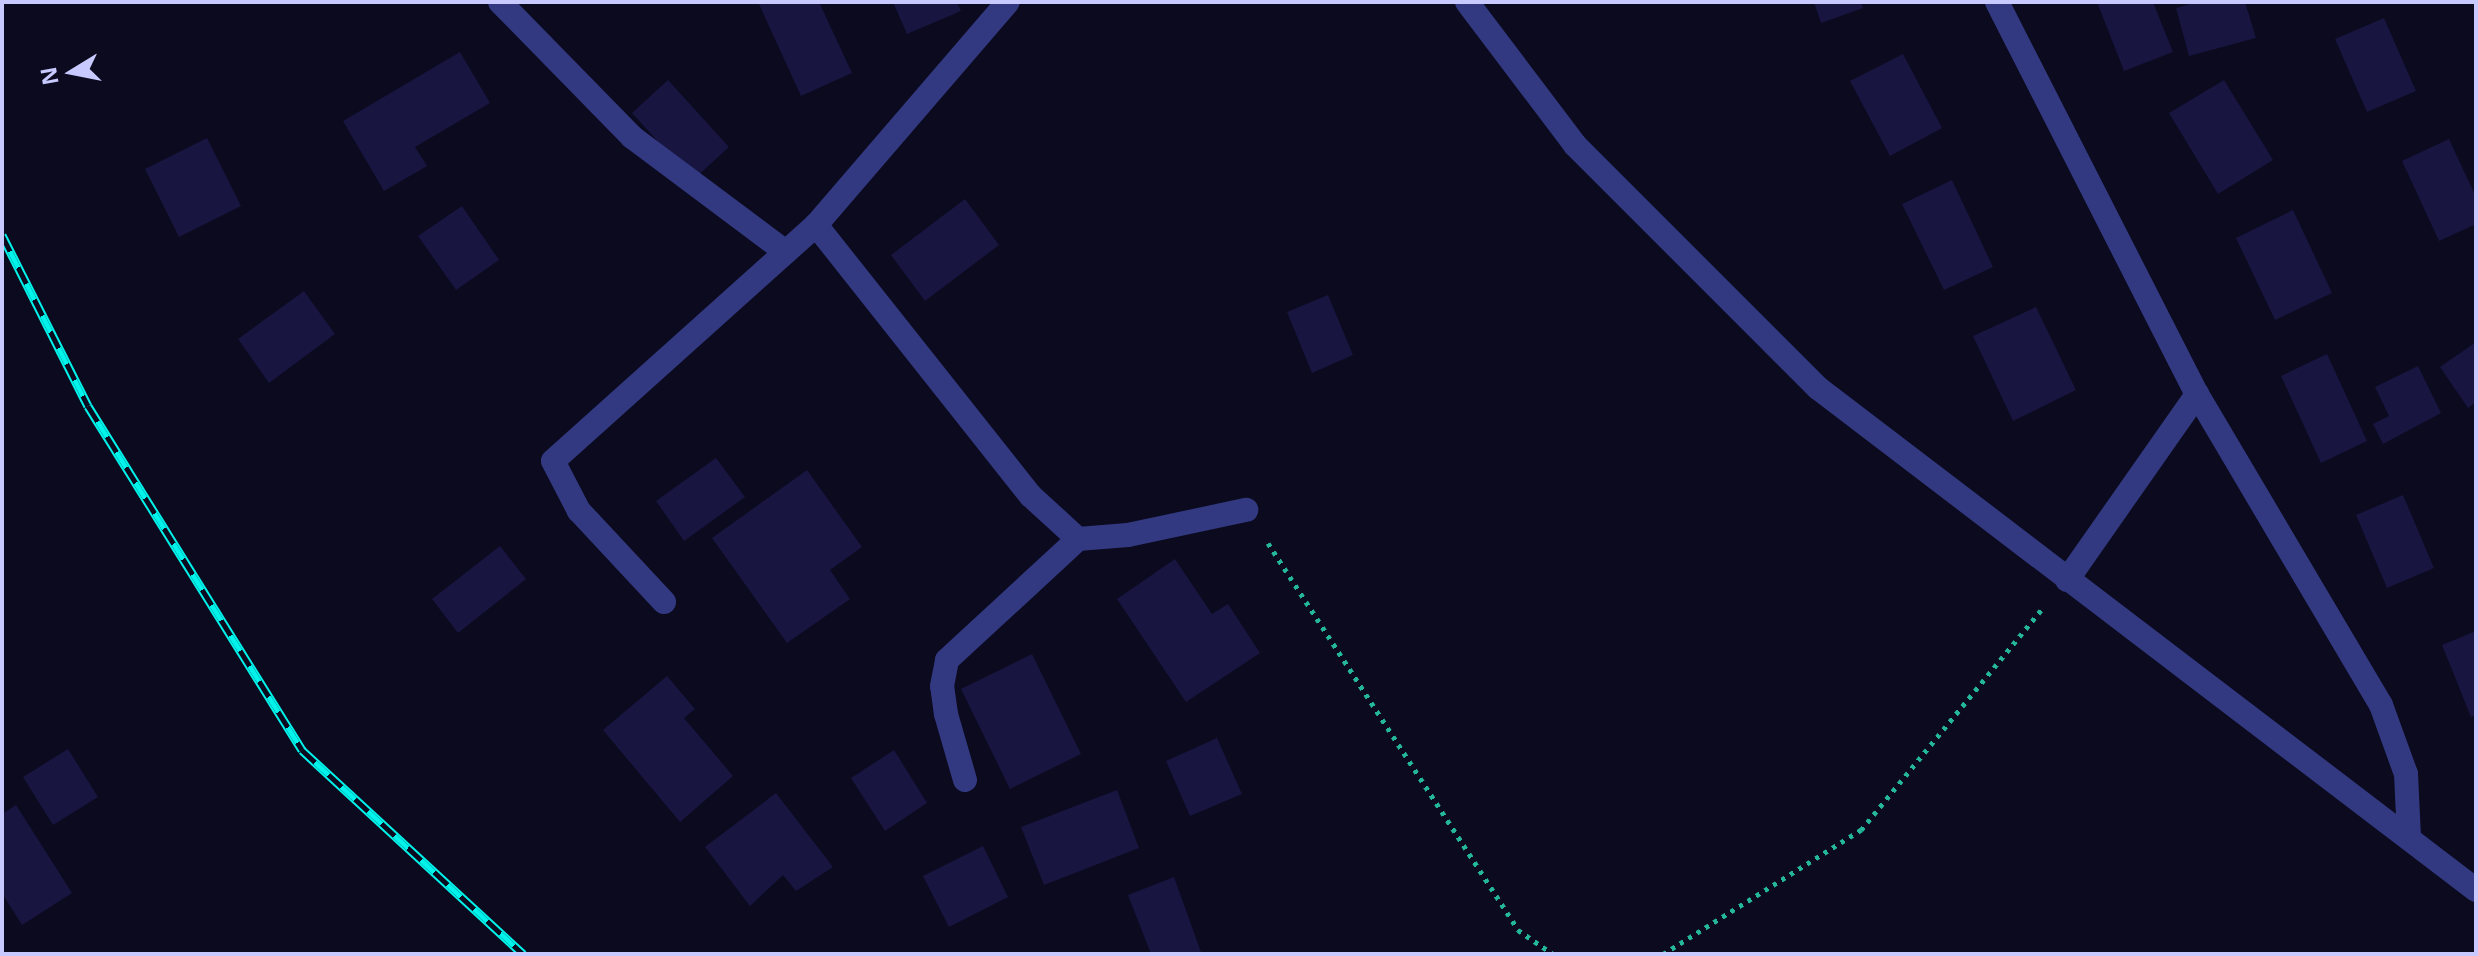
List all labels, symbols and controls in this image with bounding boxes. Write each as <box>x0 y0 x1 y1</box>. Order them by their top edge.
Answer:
north arrow <box>32 32 112 112</box>
text: N <box>32 65 65 88</box>

